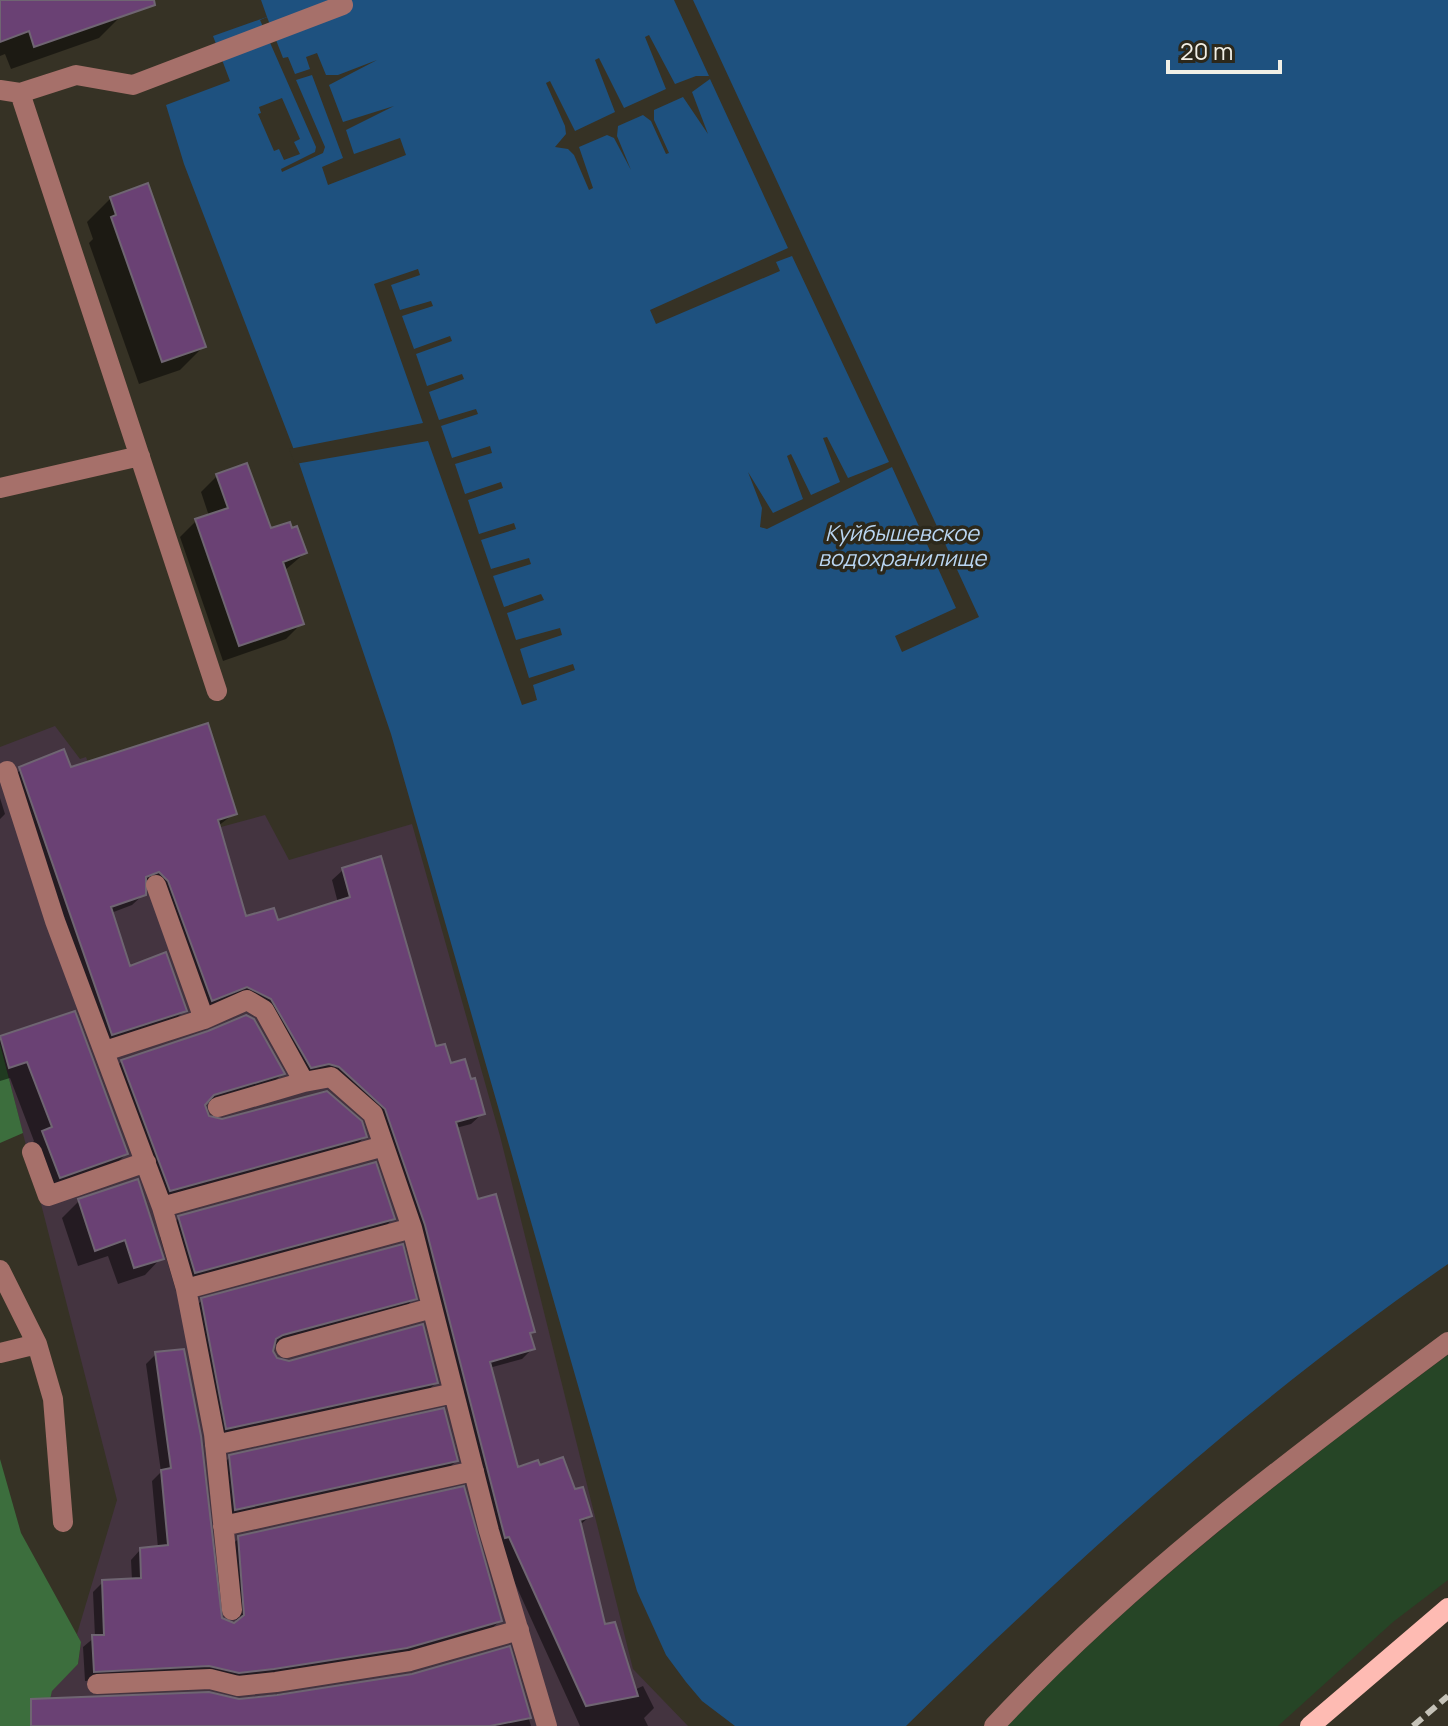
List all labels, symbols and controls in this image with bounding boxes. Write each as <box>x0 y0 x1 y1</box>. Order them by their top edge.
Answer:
scale bar <box>1168 24 1280 74</box>
text: 20 m <box>1180 34 1233 67</box>
water label: Куйбышевское водохранилище <box>818 518 987 573</box>

